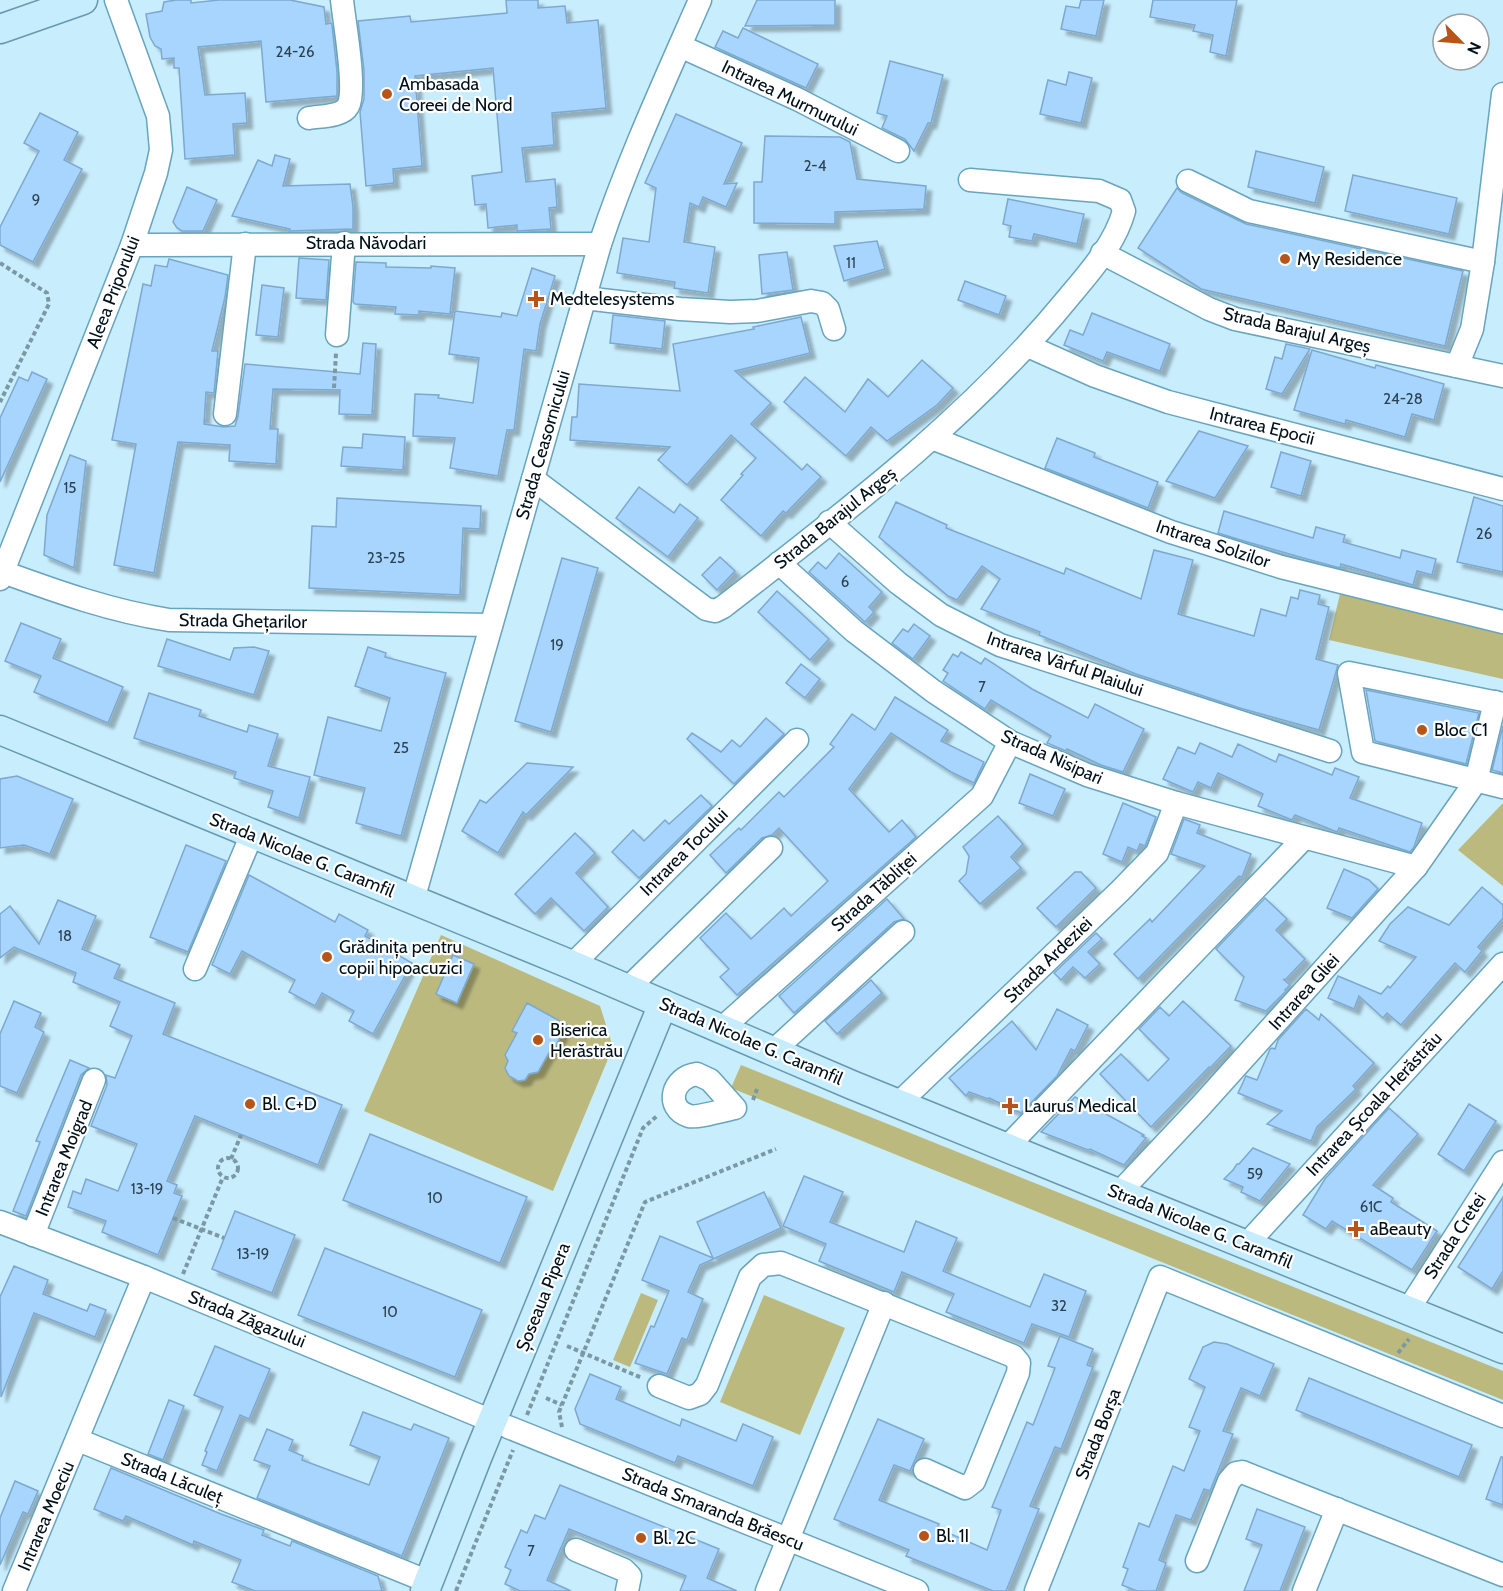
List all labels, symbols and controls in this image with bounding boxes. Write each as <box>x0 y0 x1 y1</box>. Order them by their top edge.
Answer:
north arrow <box>1431 12 1491 72</box>
text: N <box>1463 39 1485 57</box>
house number: 24-26 <box>275 43 315 61</box>
street label: Intrarea Murmurului <box>718 55 862 141</box>
place label: Ambasada Coreei de Nord <box>399 73 513 116</box>
marker: Ambasada Coreei de Nord <box>380 87 394 101</box>
house number: 2-4 <box>804 157 827 175</box>
house number: 9 <box>32 191 40 209</box>
street label: Strada Năvodari <box>306 232 426 254</box>
street label: Aleea Priporului <box>82 233 144 351</box>
place label: My Residence <box>1297 248 1402 270</box>
marker: My Residence <box>1278 252 1292 266</box>
house number: 11 <box>846 254 856 272</box>
place label: Medtelesystems <box>550 288 675 310</box>
marker: Medtelesystems <box>527 290 545 308</box>
street label: Strada Barajul Argeș <box>1221 302 1373 359</box>
street label: Strada Ceasornicului <box>511 368 575 522</box>
house number: 24-28 <box>1383 390 1423 408</box>
street label: Intrarea Epocii <box>1207 402 1317 450</box>
street label: Strada Barajul Argeș <box>770 462 901 575</box>
house number: 15 <box>63 479 77 497</box>
street label: Intrarea Solzilor <box>1153 515 1273 573</box>
house number: 26 <box>1476 525 1492 543</box>
house number: 23-25 <box>367 549 405 567</box>
house number: 6 <box>841 573 849 591</box>
street label: Strada Ghețarilor <box>179 609 308 634</box>
street label: Intrarea Vârful Plaiului <box>984 627 1146 701</box>
house number: 19 <box>550 636 564 654</box>
house number: 7 <box>978 678 986 696</box>
place label: Bloc C1 <box>1434 719 1488 741</box>
marker: Bloc C1 <box>1415 723 1429 737</box>
street label: Strada Nisipari <box>998 725 1106 789</box>
house number: 25 <box>393 739 409 757</box>
street label: Intrarea Tocului <box>636 804 732 900</box>
street label: Strada Nicolae G. Caramfil <box>206 808 398 902</box>
street label: Strada Tăbliței <box>827 848 922 937</box>
street label: Strada Ardeziei <box>999 912 1097 1008</box>
house number: 18 <box>58 927 72 945</box>
place label: Grădinița pentru copii hipoacuzici <box>339 936 463 979</box>
street label: Intrarea Gliei <box>1264 949 1344 1035</box>
marker: Grădinița pentru copii hipoacuzici <box>320 950 334 964</box>
street label: Strada Nicolae G. Caramfil <box>656 992 847 1090</box>
place label: Biserica Herăstrău <box>550 1019 623 1062</box>
street label: Intrarea Școala Herăstrău <box>1301 1027 1447 1181</box>
marker: Biserica Herăstrău <box>531 1033 545 1047</box>
place label: Bl. C+D <box>262 1093 317 1115</box>
place label: Laurus Medical <box>1024 1095 1137 1117</box>
street label: Intrarea Moigrad <box>31 1097 97 1219</box>
marker: Bl. C+D <box>243 1097 257 1111</box>
marker: Laurus Medical <box>1001 1097 1019 1115</box>
house number: 59 <box>1247 1165 1263 1183</box>
street label: Strada Nicolae G. Caramfil <box>1104 1179 1296 1273</box>
house number: 13-19 <box>131 1180 163 1198</box>
house number: 10 <box>427 1189 443 1207</box>
street label: Strada Cretei <box>1419 1189 1491 1283</box>
house number: 61C <box>1360 1198 1382 1216</box>
place label: aBeauty <box>1370 1218 1432 1240</box>
marker: aBeauty <box>1347 1220 1365 1238</box>
street label: Șoseaua Pipera <box>511 1239 575 1355</box>
house number: 13-19 <box>237 1245 269 1263</box>
street label: Strada Zăgazului <box>185 1285 309 1353</box>
house number: 32 <box>1051 1297 1067 1315</box>
house number: 10 <box>382 1303 398 1321</box>
street label: Strada Borșa <box>1071 1385 1126 1483</box>
street label: Strada Lăculeț <box>117 1448 226 1509</box>
street label: Intrarea Moeciu <box>13 1458 79 1574</box>
street label: Strada Smaranda Brăescu <box>619 1462 807 1556</box>
place label: Bl. 1I <box>936 1525 969 1547</box>
place label: Bl. 2C <box>653 1527 696 1549</box>
marker: Bl. 1I <box>917 1529 931 1543</box>
marker: Bl. 2C <box>634 1531 648 1545</box>
house number: 7 <box>527 1542 535 1560</box>

